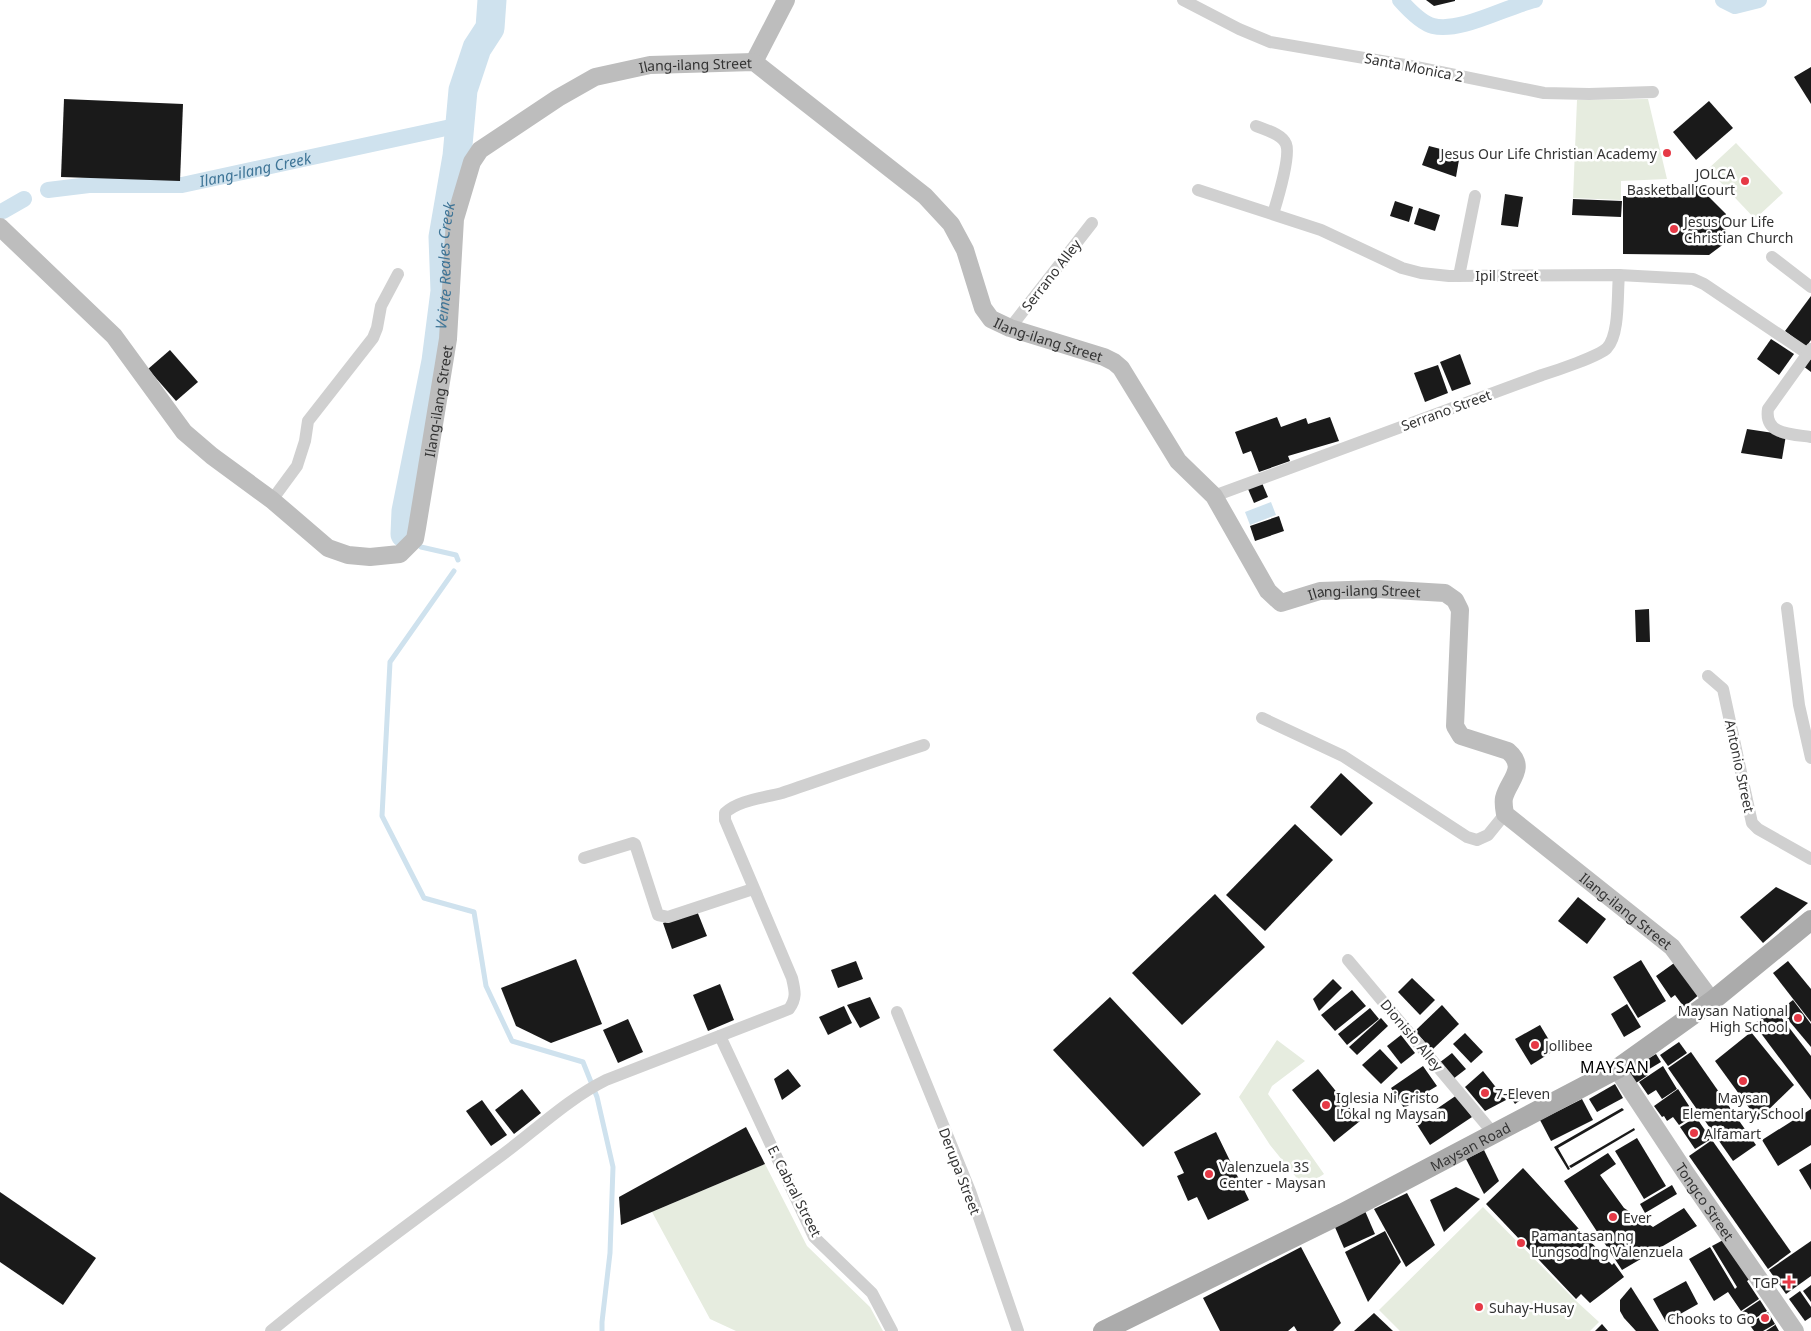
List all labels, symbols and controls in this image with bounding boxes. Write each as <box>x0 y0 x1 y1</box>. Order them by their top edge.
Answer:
street label: Santa Monica 2 <box>1363 48 1465 86</box>
street label: Ilang-ilang Street <box>637 53 752 77</box>
place label: Jesus Our Life Christian Academy <box>1439 144 1658 163</box>
water label: Ilang-ilang Creek <box>196 147 313 191</box>
marker: Jesus Our Life Christian Academy <box>1661 147 1673 159</box>
place label: JOLCA Basketball Court <box>1627 164 1735 199</box>
marker: JOLCA Basketball Court <box>1739 175 1751 187</box>
water label: Veinte Reales Creek <box>430 200 459 330</box>
place label: Jesus Our Life Christian Church <box>1682 212 1793 247</box>
marker: Jesus Our Life Christian Church <box>1668 223 1680 235</box>
street label: Serrano Alley <box>1017 234 1086 315</box>
street label: Ipil Street <box>1475 266 1539 285</box>
street label: Ilang-ilang Street <box>991 312 1105 366</box>
street label: Ilang-ilang Street <box>419 344 456 458</box>
street label: Serrano Street <box>1398 385 1494 435</box>
street label: Ilang-ilang Street <box>1305 579 1421 604</box>
street label: Antonio Street <box>1721 718 1759 814</box>
street label: Ilang-ilang Street <box>1576 868 1676 953</box>
street label: Dionisio Alley <box>1376 995 1448 1075</box>
place label: Maysan National High School <box>1678 1001 1788 1036</box>
marker: Maysan National High School <box>1792 1012 1804 1024</box>
place label: Jollibee <box>1543 1036 1593 1055</box>
marker: Jollibee <box>1529 1039 1541 1051</box>
district label: MAYSAN <box>1580 1056 1650 1078</box>
marker: Maysan Elementary School <box>1737 1075 1749 1087</box>
place label: 7-Eleven <box>1495 1084 1550 1103</box>
marker: 7-Eleven <box>1479 1087 1491 1099</box>
place label: Iglesia Ni Cristo Lokal ng Maysan <box>1336 1088 1446 1123</box>
place label: Maysan Elementary School <box>1682 1088 1804 1123</box>
marker: Iglesia Ni Cristo Lokal ng Maysan <box>1320 1099 1332 1111</box>
street label: Maysan Road <box>1427 1117 1514 1175</box>
place label: Alfamart <box>1704 1124 1761 1143</box>
street label: Derupa Street <box>935 1125 985 1217</box>
marker: Alfamart <box>1688 1127 1700 1139</box>
street label: E. Cabral Street <box>764 1142 826 1240</box>
place label: Valenzuela 3S Center - Maysan <box>1219 1157 1326 1192</box>
street label: Tongco Street <box>1672 1159 1739 1244</box>
marker: Valenzuela 3S Center - Maysan <box>1203 1168 1215 1180</box>
place label: Ever <box>1623 1208 1652 1227</box>
marker: Ever <box>1607 1211 1619 1223</box>
place label: Pamantasan ng Lungsod ng Valenzuela <box>1531 1226 1683 1261</box>
marker: Pamantasan ng Lungsod ng Valenzuela <box>1515 1237 1527 1249</box>
place label: TGP <box>1753 1273 1779 1292</box>
marker: TGP <box>1783 1276 1795 1288</box>
place label: Suhay-Husay <box>1489 1298 1575 1317</box>
marker: Suhay-Husay <box>1473 1301 1485 1313</box>
place label: Chooks to Go <box>1667 1309 1755 1328</box>
marker: Chooks to Go <box>1759 1312 1771 1324</box>

